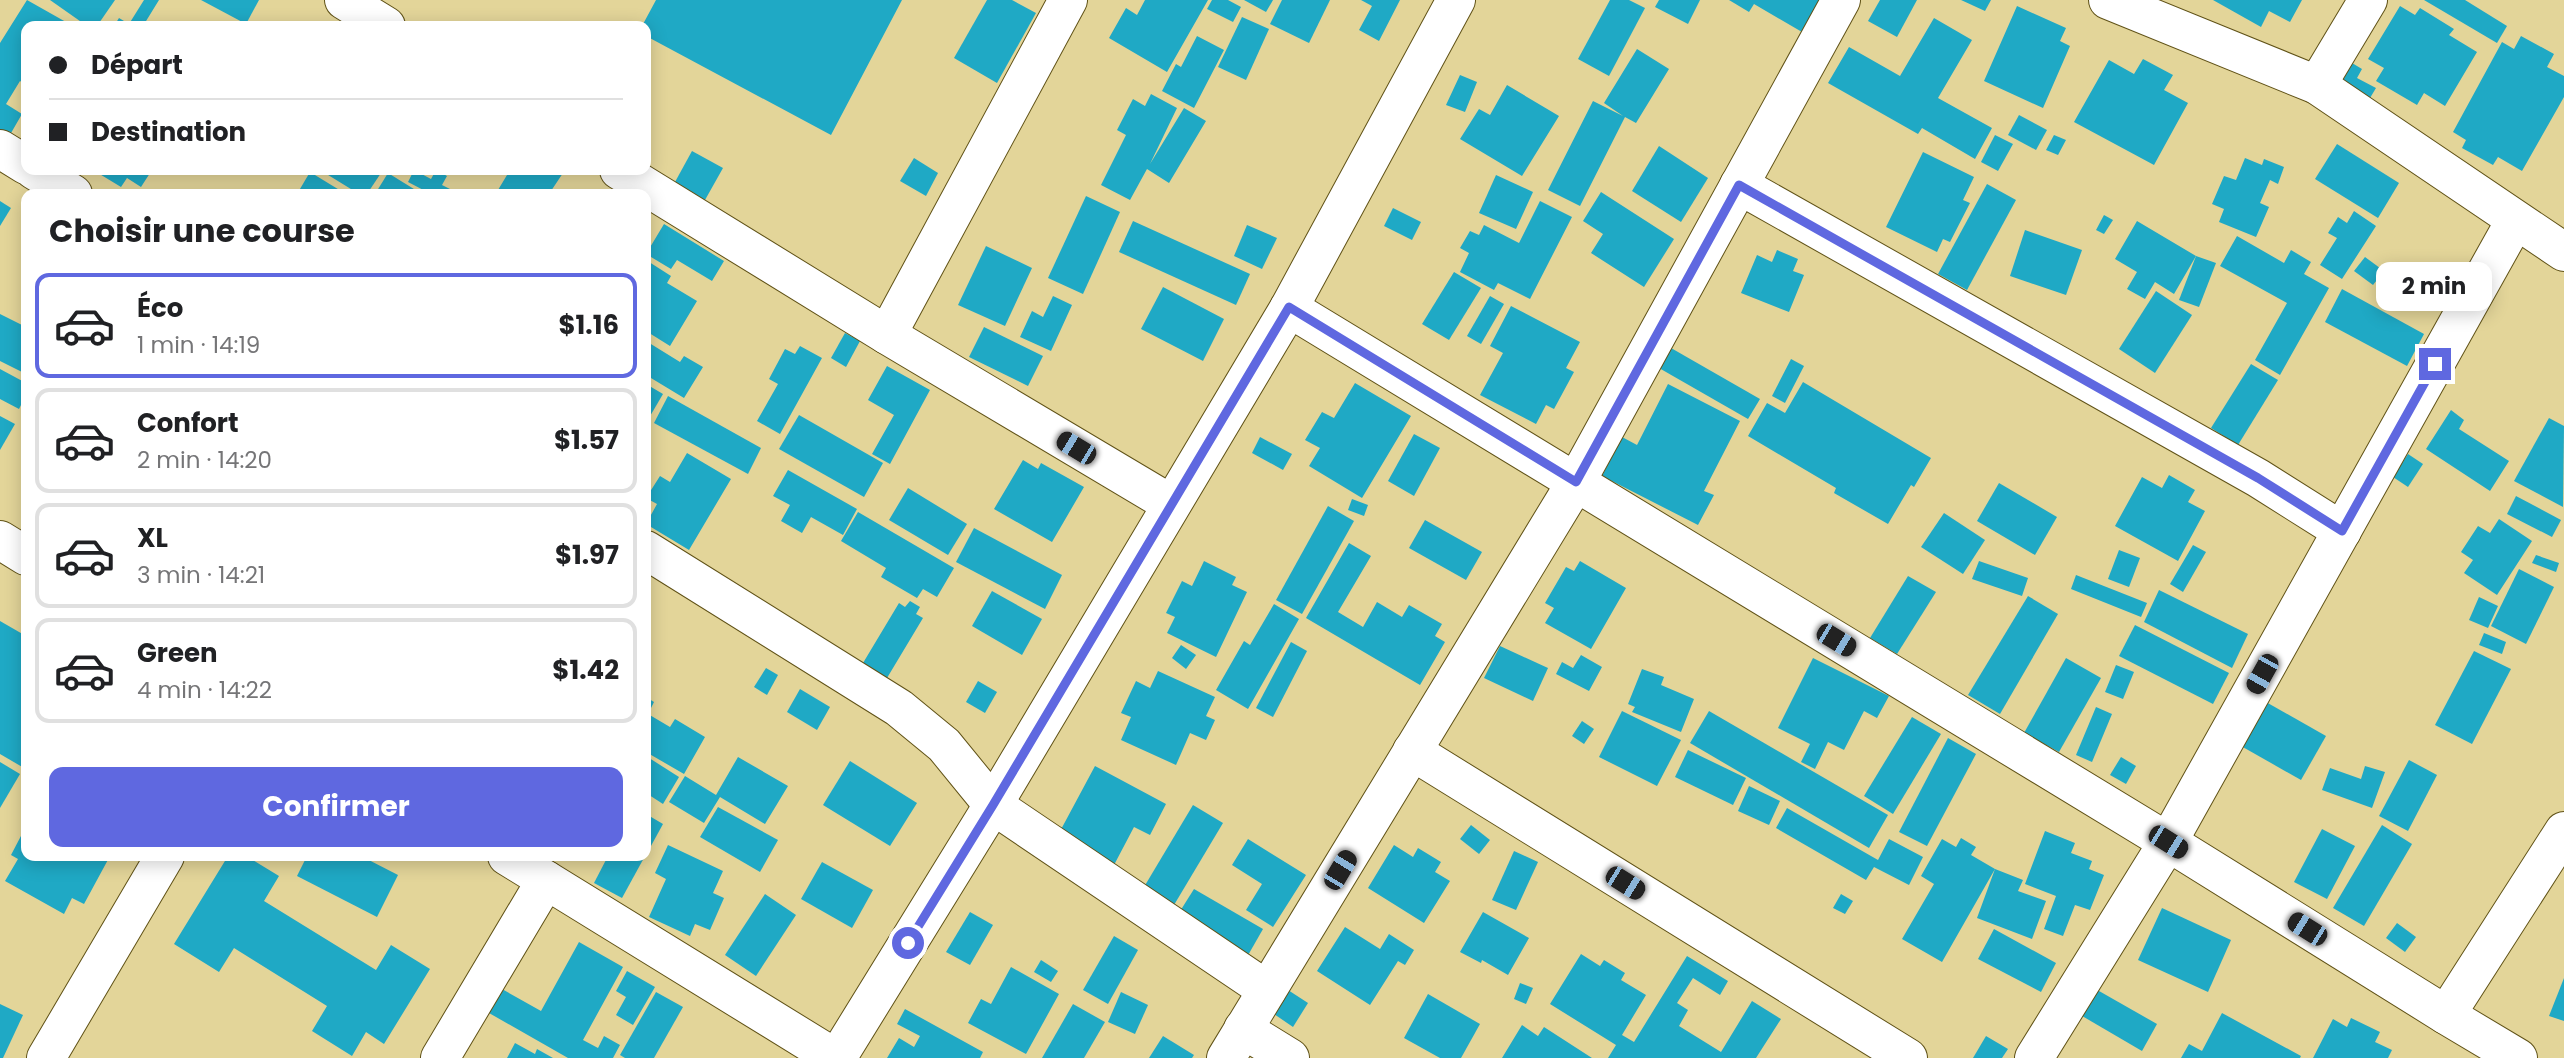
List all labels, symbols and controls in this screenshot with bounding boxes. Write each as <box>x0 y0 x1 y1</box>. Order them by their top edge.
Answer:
text: Départ <box>91 47 183 83</box>
text: Destination <box>91 114 246 150</box>
text: Choisir une course <box>49 208 355 253</box>
callout: 2 min <box>2377 262 2493 312</box>
text: 2 min <box>2402 270 2466 302</box>
text: Éco <box>137 290 183 326</box>
icon: car <box>53 294 116 357</box>
text: $1.16 <box>558 307 619 343</box>
text: 1 min · 14:19 <box>137 329 260 361</box>
route end <box>2419 348 2451 380</box>
text: Confort <box>137 405 239 441</box>
icon: car <box>53 409 116 472</box>
text: $1.57 <box>554 422 619 458</box>
car <box>1053 428 1100 468</box>
text: 2 min · 14:20 <box>137 444 272 476</box>
text: XL <box>137 520 168 556</box>
icon: car <box>53 524 116 587</box>
text: $1.97 <box>555 537 619 573</box>
text: 3 min · 14:21 <box>137 559 265 591</box>
car <box>1813 620 1860 660</box>
text: Green <box>137 635 218 671</box>
icon: car <box>53 639 116 702</box>
car <box>2243 651 2282 697</box>
text: $1.42 <box>552 652 619 688</box>
text: 4 min · 14:22 <box>137 674 272 706</box>
button: Confirmer <box>49 767 623 847</box>
car <box>2145 822 2192 862</box>
car <box>1321 847 1360 893</box>
car <box>1602 863 1649 903</box>
car <box>2284 909 2331 949</box>
route start <box>892 927 924 959</box>

